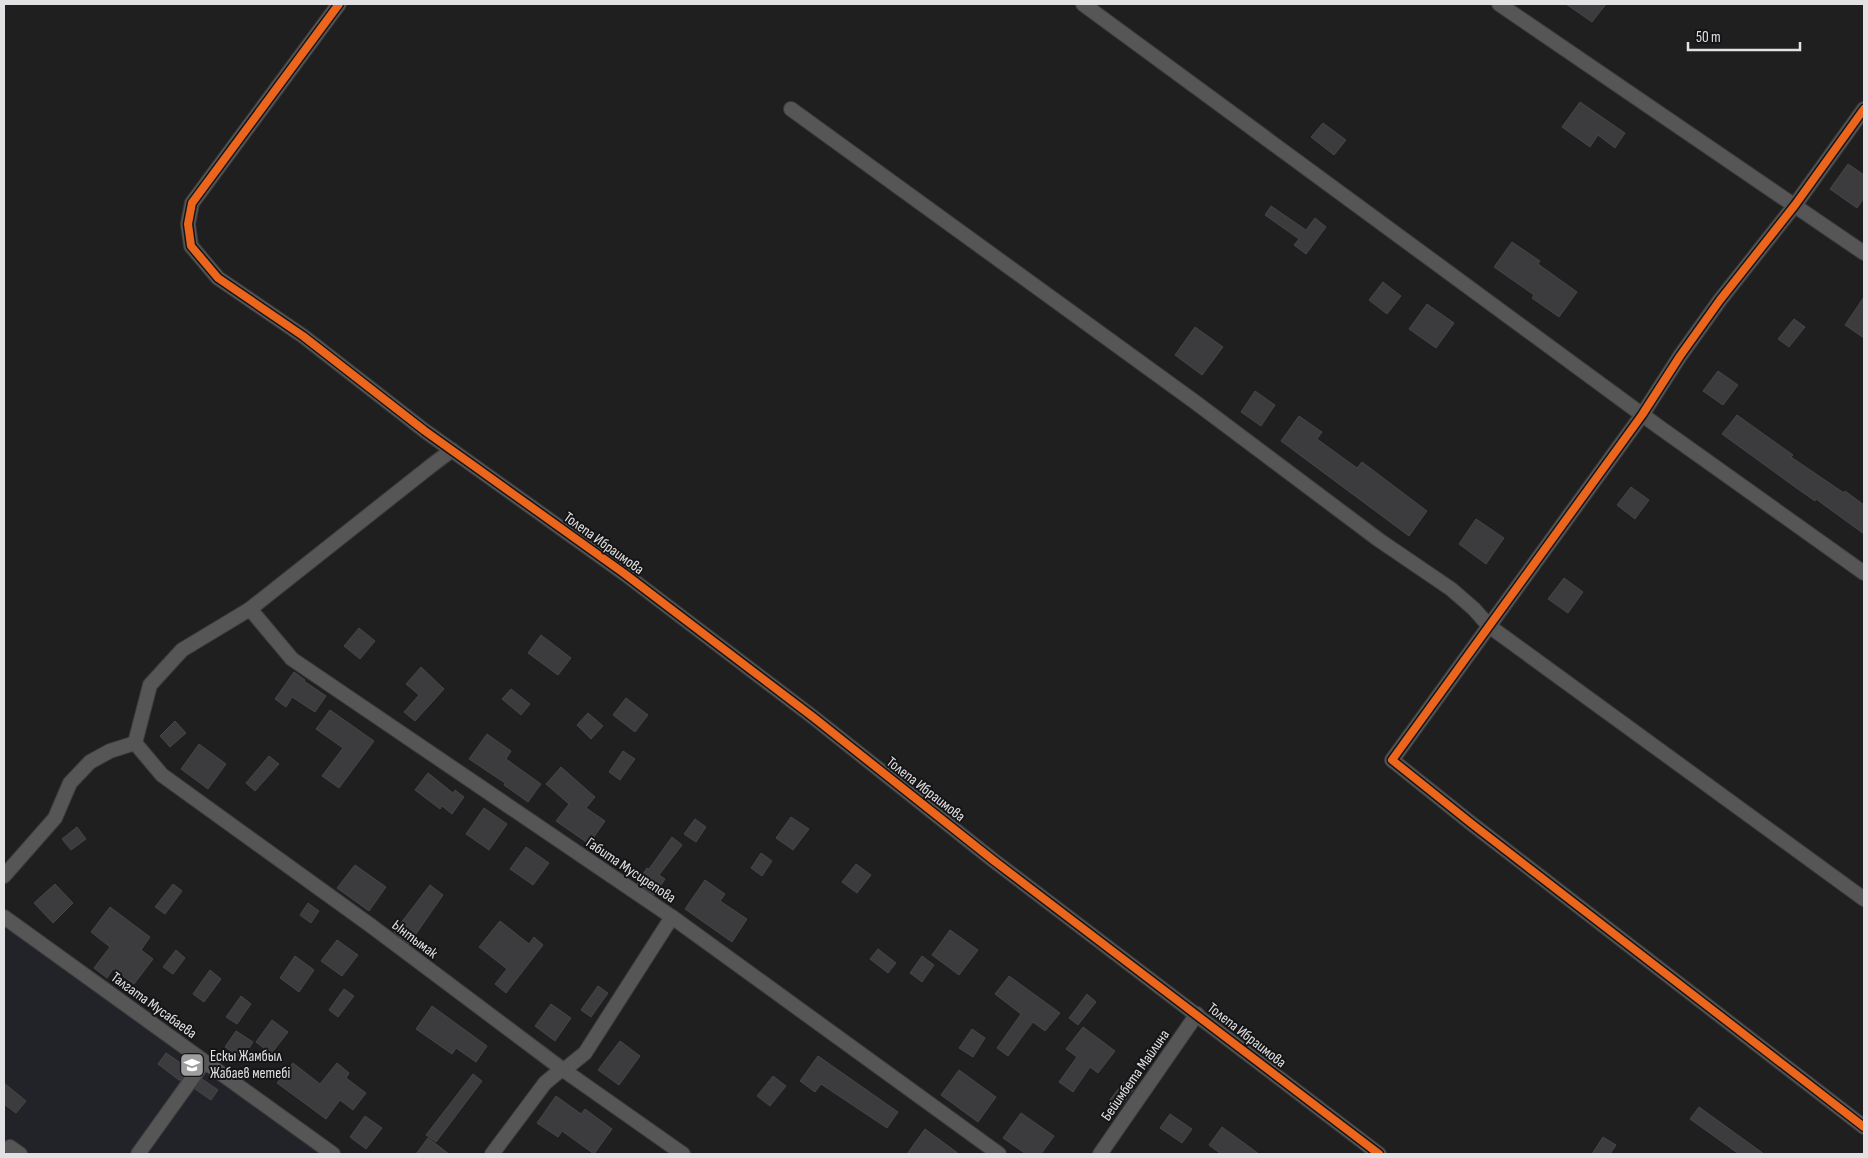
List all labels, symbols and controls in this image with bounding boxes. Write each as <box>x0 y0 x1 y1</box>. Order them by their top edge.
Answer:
scale bar <box>1688 20 1800 52</box>
text: 50 m <box>1696 28 1721 47</box>
street label: Толепа Ибраимова <box>560 508 648 579</box>
street label: Толепа Ибраимова <box>882 753 969 826</box>
street label: Габита Мусирепова <box>582 833 679 908</box>
street label: Ынтымак <box>388 916 442 963</box>
street label: Талгата Мусабаева <box>107 968 201 1043</box>
street label: Толепа Ибраимова <box>1203 999 1290 1072</box>
street label: Бейимбета Майлина <box>1097 1026 1174 1125</box>
place label: Ескы Жамбыл Жабаев метебі <box>210 1047 290 1083</box>
school or university icon: Ескы Жамбыл Жабаев метебі <box>179 1052 205 1078</box>

